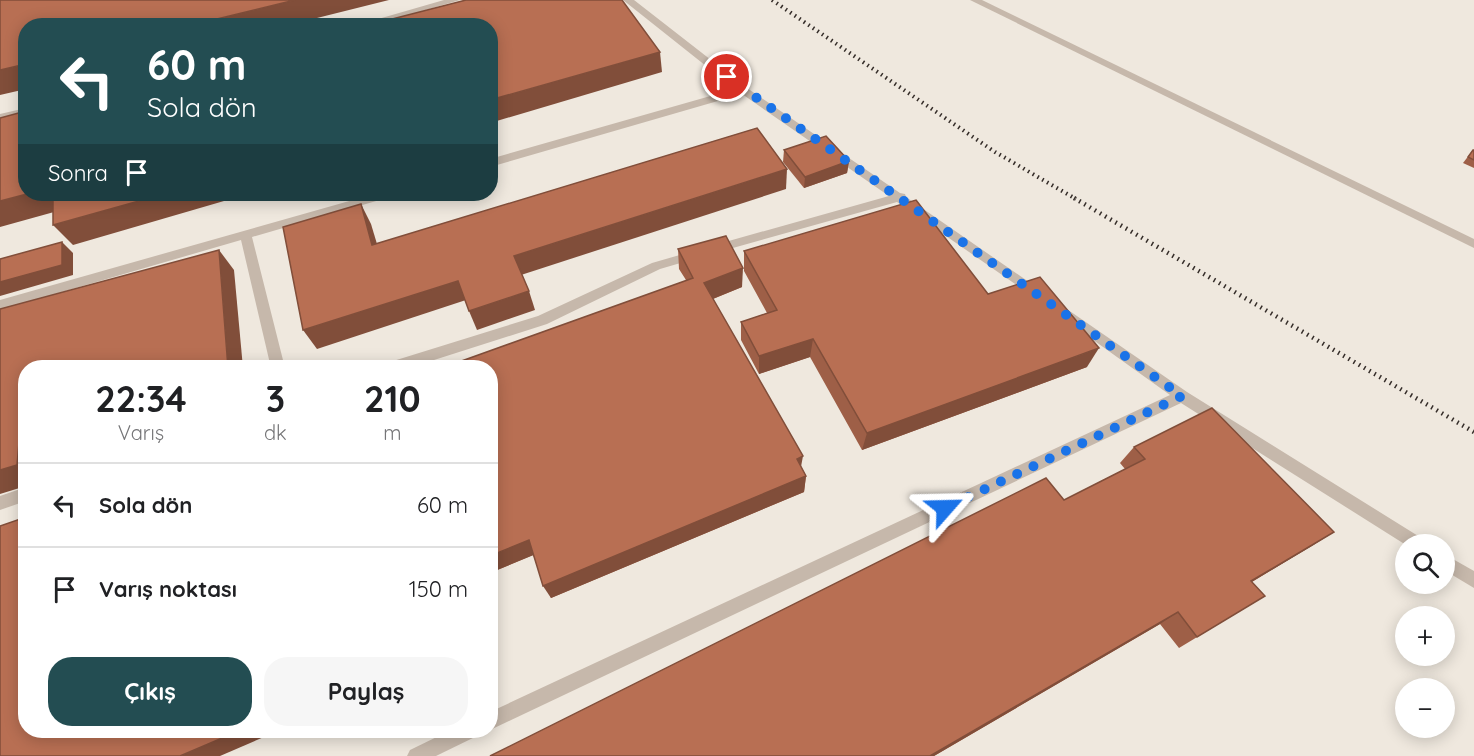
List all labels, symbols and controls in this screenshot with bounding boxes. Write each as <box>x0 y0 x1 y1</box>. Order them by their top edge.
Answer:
text: 60 m <box>147 38 247 91</box>
icon: left <box>48 42 126 120</box>
pin <box>701 51 752 102</box>
icon: arrive <box>710 60 743 93</box>
text: Sola dön <box>147 90 257 124</box>
icon: arrive <box>120 156 153 189</box>
text: Sonra <box>48 159 108 187</box>
text: 22:34 <box>95 376 187 421</box>
text: 3 <box>266 376 285 421</box>
text: 210 <box>364 376 421 421</box>
text: Varış <box>118 420 164 445</box>
text: dk <box>264 420 287 445</box>
text: m <box>383 420 401 445</box>
position arrow <box>913 476 977 540</box>
icon: left <box>48 489 81 522</box>
text: Sola dön <box>99 491 192 519</box>
text: 60 m <box>417 491 468 519</box>
map controls <box>1395 534 1455 738</box>
button: search <box>1395 534 1455 594</box>
icon: arrive <box>48 573 81 606</box>
text: Varış noktası <box>99 575 237 603</box>
text: 150 m <box>409 575 468 603</box>
button: + <box>1395 606 1455 666</box>
button: Çıkış <box>48 657 252 726</box>
button: Paylaş <box>264 657 468 726</box>
button: − <box>1395 678 1455 738</box>

